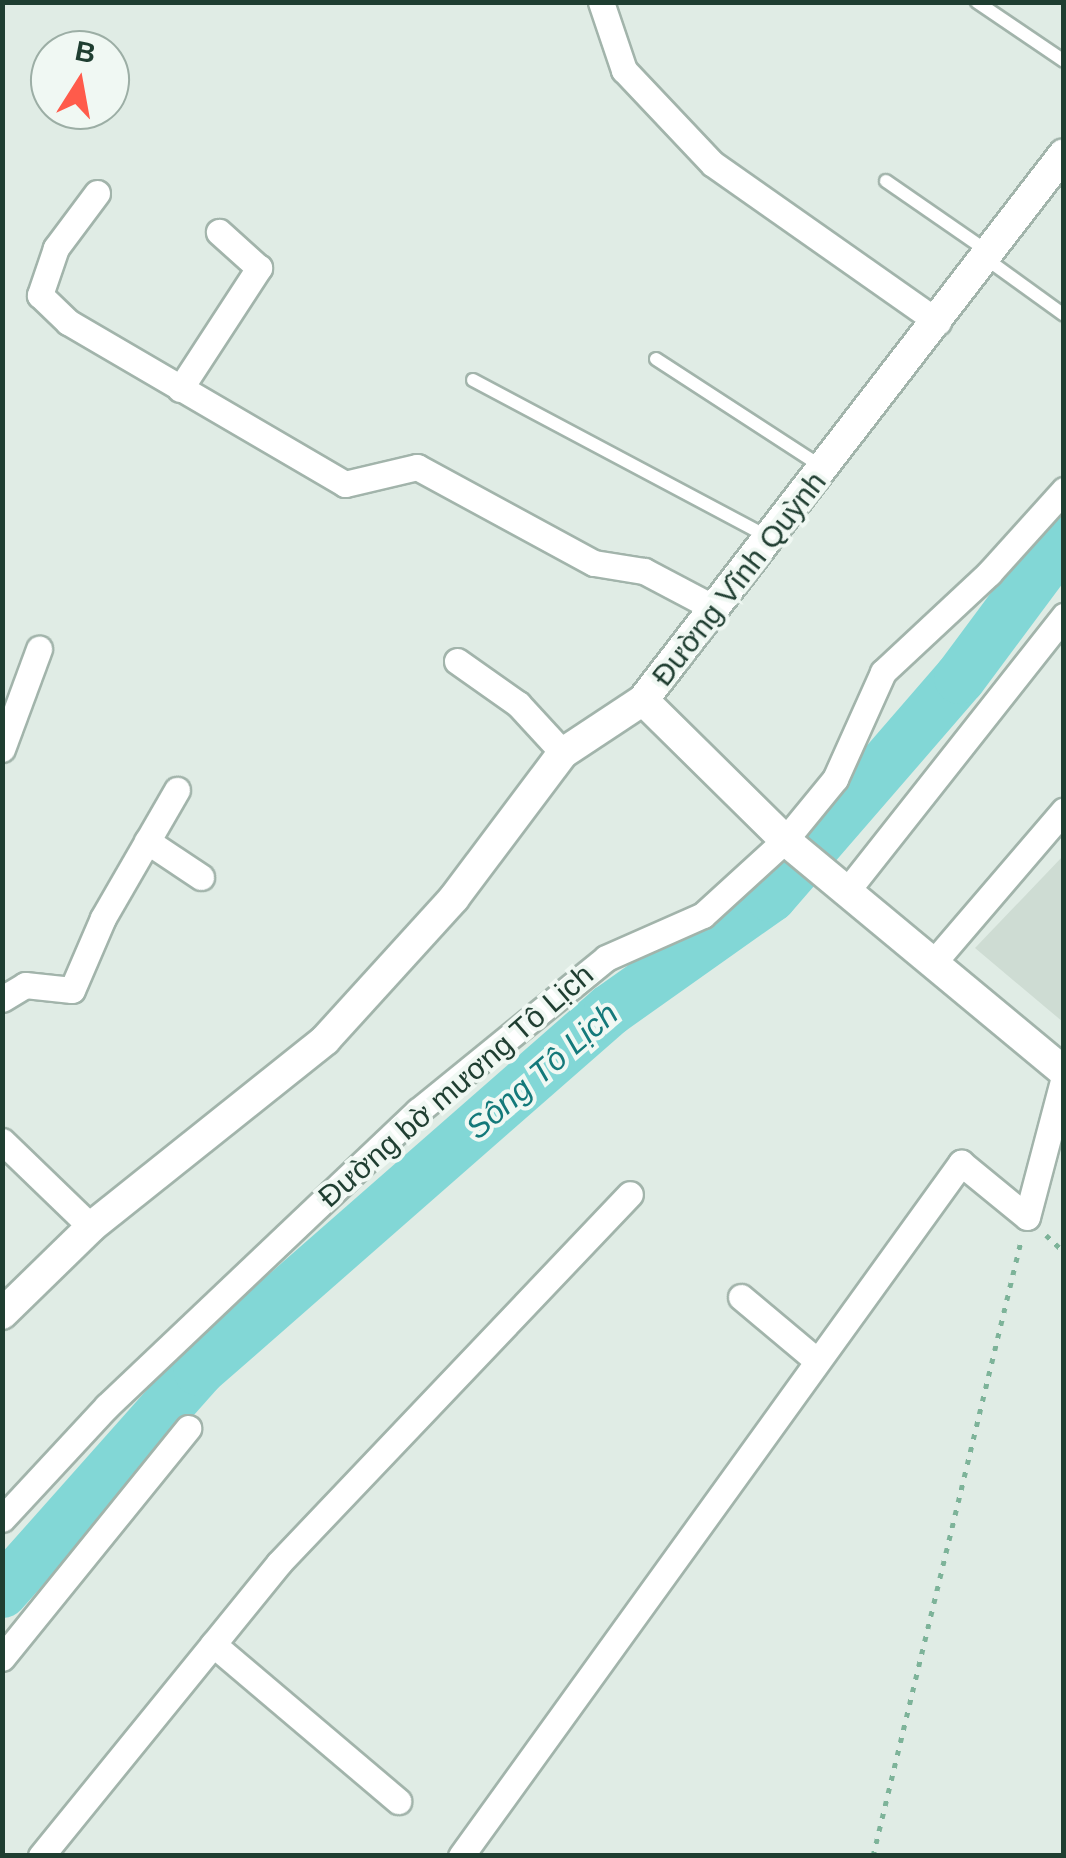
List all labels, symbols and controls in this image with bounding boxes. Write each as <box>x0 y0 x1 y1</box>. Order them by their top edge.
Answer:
north arrow <box>30 30 130 130</box>
text: B <box>73 35 98 69</box>
street label: Đường Vĩnh Quỳnh <box>644 465 834 693</box>
street label: Đường bờ mương Tô Lịch <box>311 957 601 1215</box>
water label: Sông Tô Lịch <box>458 995 626 1147</box>

